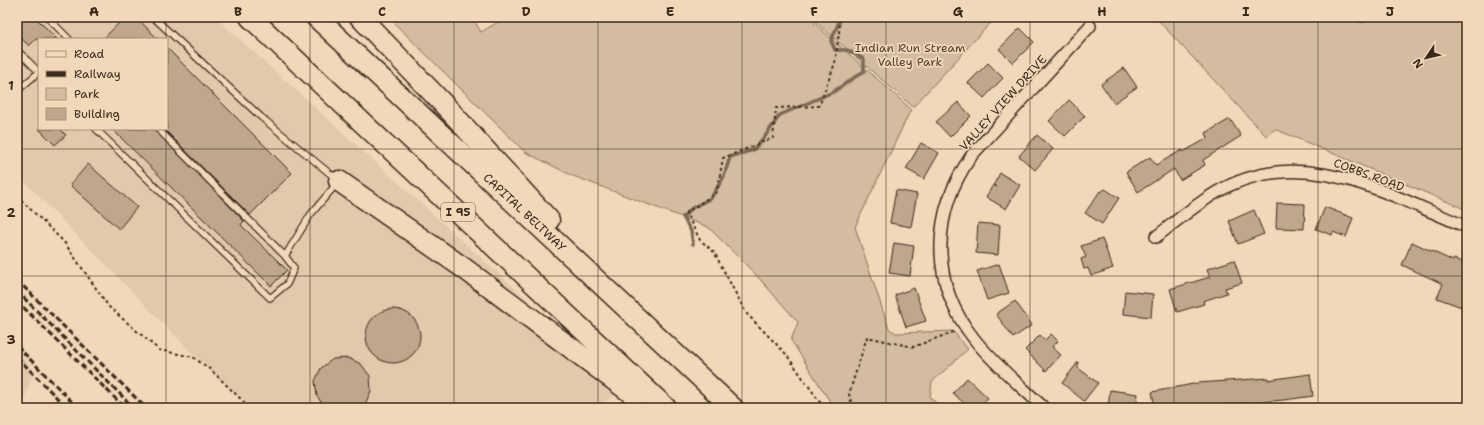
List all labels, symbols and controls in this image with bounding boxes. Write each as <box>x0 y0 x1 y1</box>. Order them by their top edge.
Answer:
text: A <box>89 3 99 20</box>
text: B <box>234 3 242 20</box>
text: C <box>378 3 386 20</box>
text: D <box>521 3 531 20</box>
text: E <box>666 3 675 20</box>
text: F <box>810 3 818 20</box>
text: G <box>953 3 964 20</box>
text: H <box>1097 3 1107 20</box>
text: I <box>1242 3 1250 20</box>
text: J <box>1386 3 1394 20</box>
legend <box>38 38 168 130</box>
north arrow <box>1406 38 1446 78</box>
park label: Indian Run Stream Valley Park <box>855 40 965 70</box>
text: Road <box>74 46 105 62</box>
street label: VALLEY VIEW DRIVE <box>956 52 1050 154</box>
text: N <box>1409 55 1427 71</box>
text: Railway <box>74 66 121 82</box>
text: 1 <box>8 77 14 94</box>
text: Park <box>74 86 100 102</box>
text: Building <box>74 106 120 122</box>
street label: COBBS ROAD <box>1331 155 1407 195</box>
street label: CAPITAL BELTWAY <box>480 170 570 256</box>
road number: I 95 <box>441 203 475 221</box>
text: 2 <box>6 204 16 221</box>
text: 3 <box>6 331 16 348</box>

